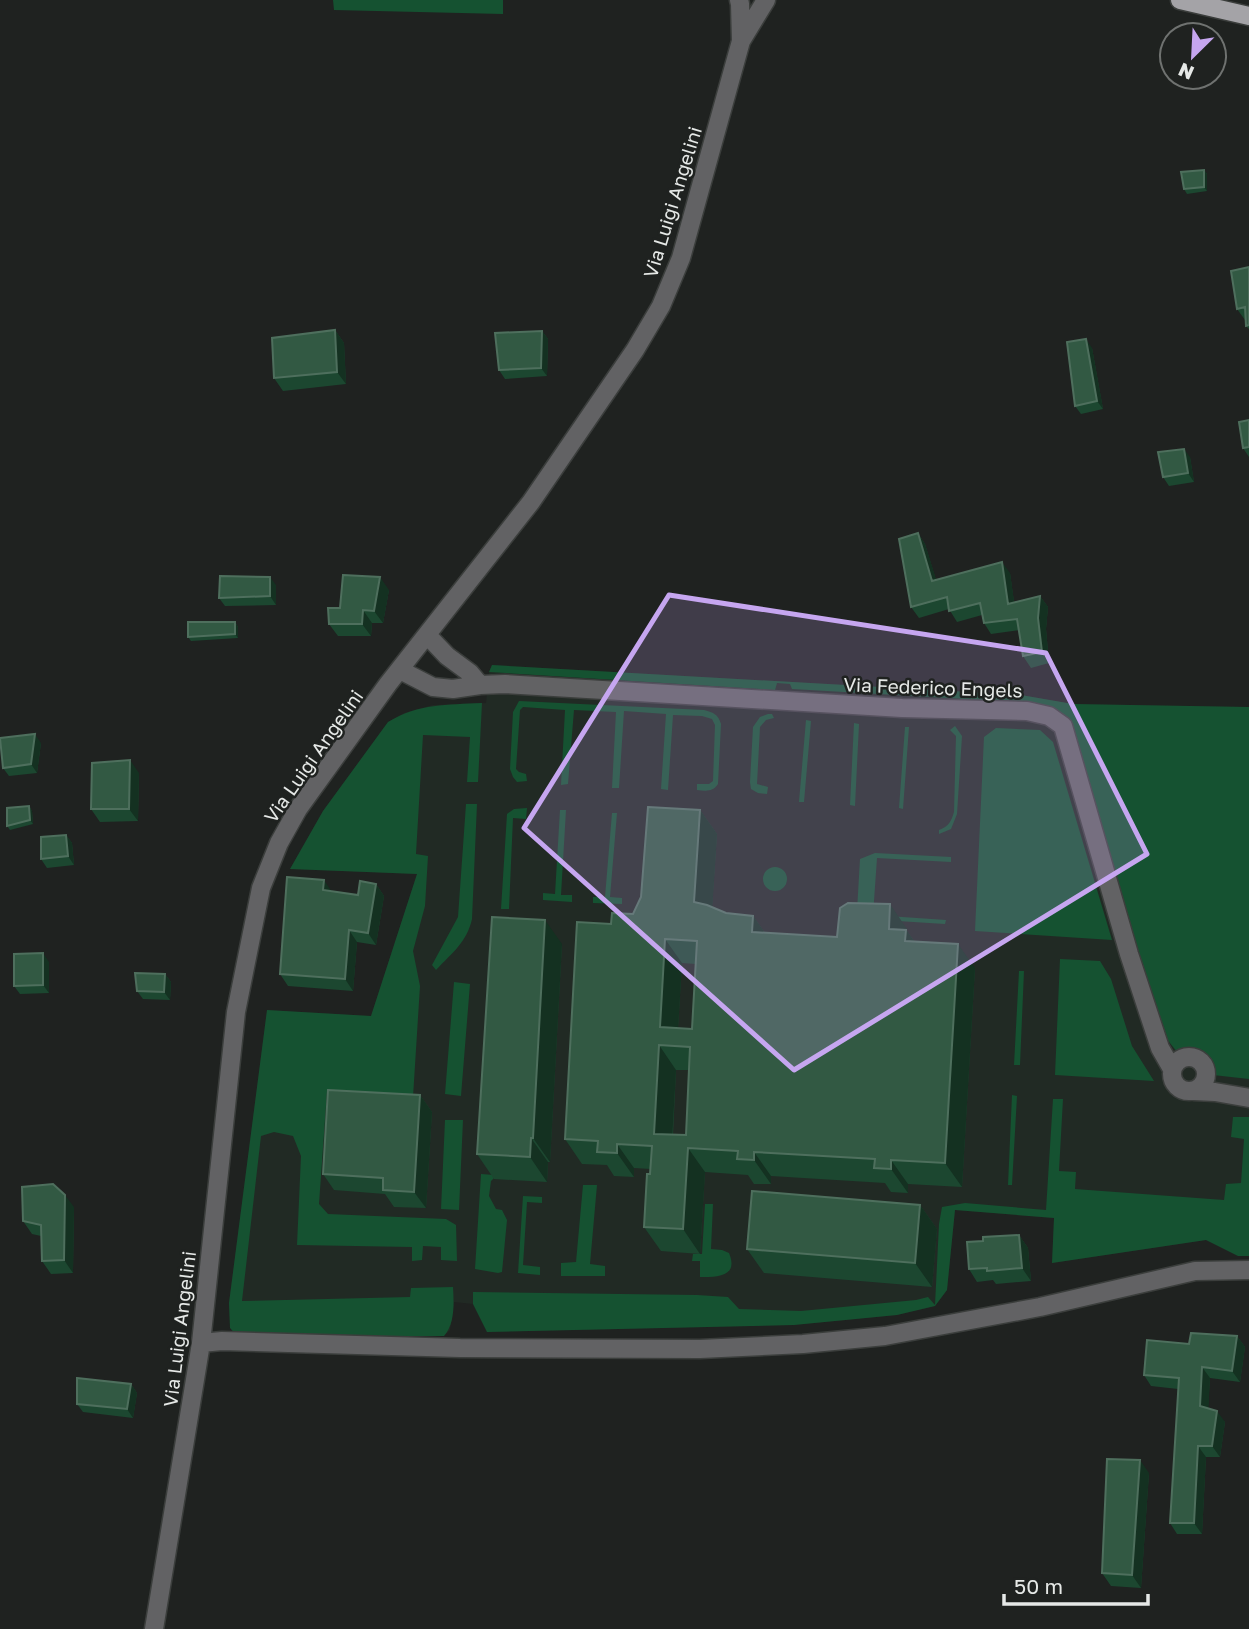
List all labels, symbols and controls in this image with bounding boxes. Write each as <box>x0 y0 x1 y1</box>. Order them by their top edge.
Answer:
north arrow <box>1158 21 1228 91</box>
text: N <box>1175 59 1197 85</box>
street label: Via Luigi Angelini <box>638 124 706 280</box>
street label: Via Federico Engels <box>843 672 1023 702</box>
street label: Via Luigi Angelini <box>259 685 367 827</box>
street label: Via Luigi Angelini <box>158 1250 200 1408</box>
scale bar <box>1004 1562 1148 1606</box>
text: 50 m <box>1014 1573 1063 1599</box>

